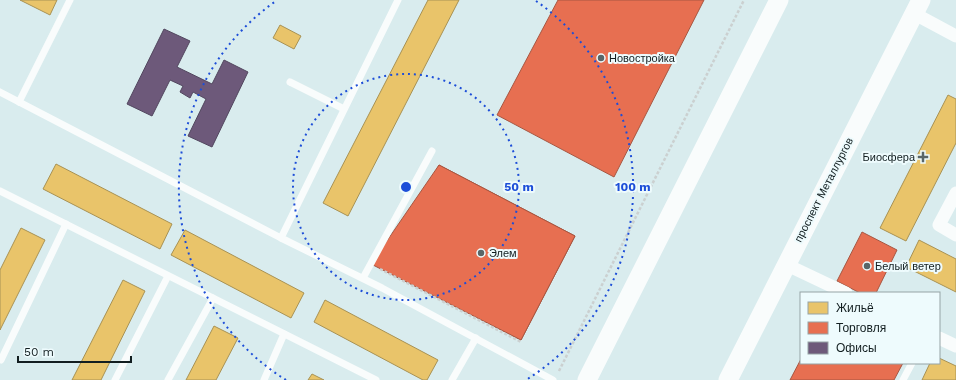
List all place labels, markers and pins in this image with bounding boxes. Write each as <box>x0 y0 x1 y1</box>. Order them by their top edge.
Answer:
place label: Новостройка <box>609 52 676 65</box>
marker: Новостройка <box>596 53 606 63</box>
place label: Биосфера <box>863 151 916 164</box>
marker: Биосфера <box>918 152 928 162</box>
centre of rings <box>399 180 413 194</box>
place label: Элем <box>489 247 517 260</box>
marker: Элем <box>476 248 486 258</box>
place label: Белый ветер <box>875 260 941 273</box>
marker: Белый ветер <box>862 261 872 271</box>

